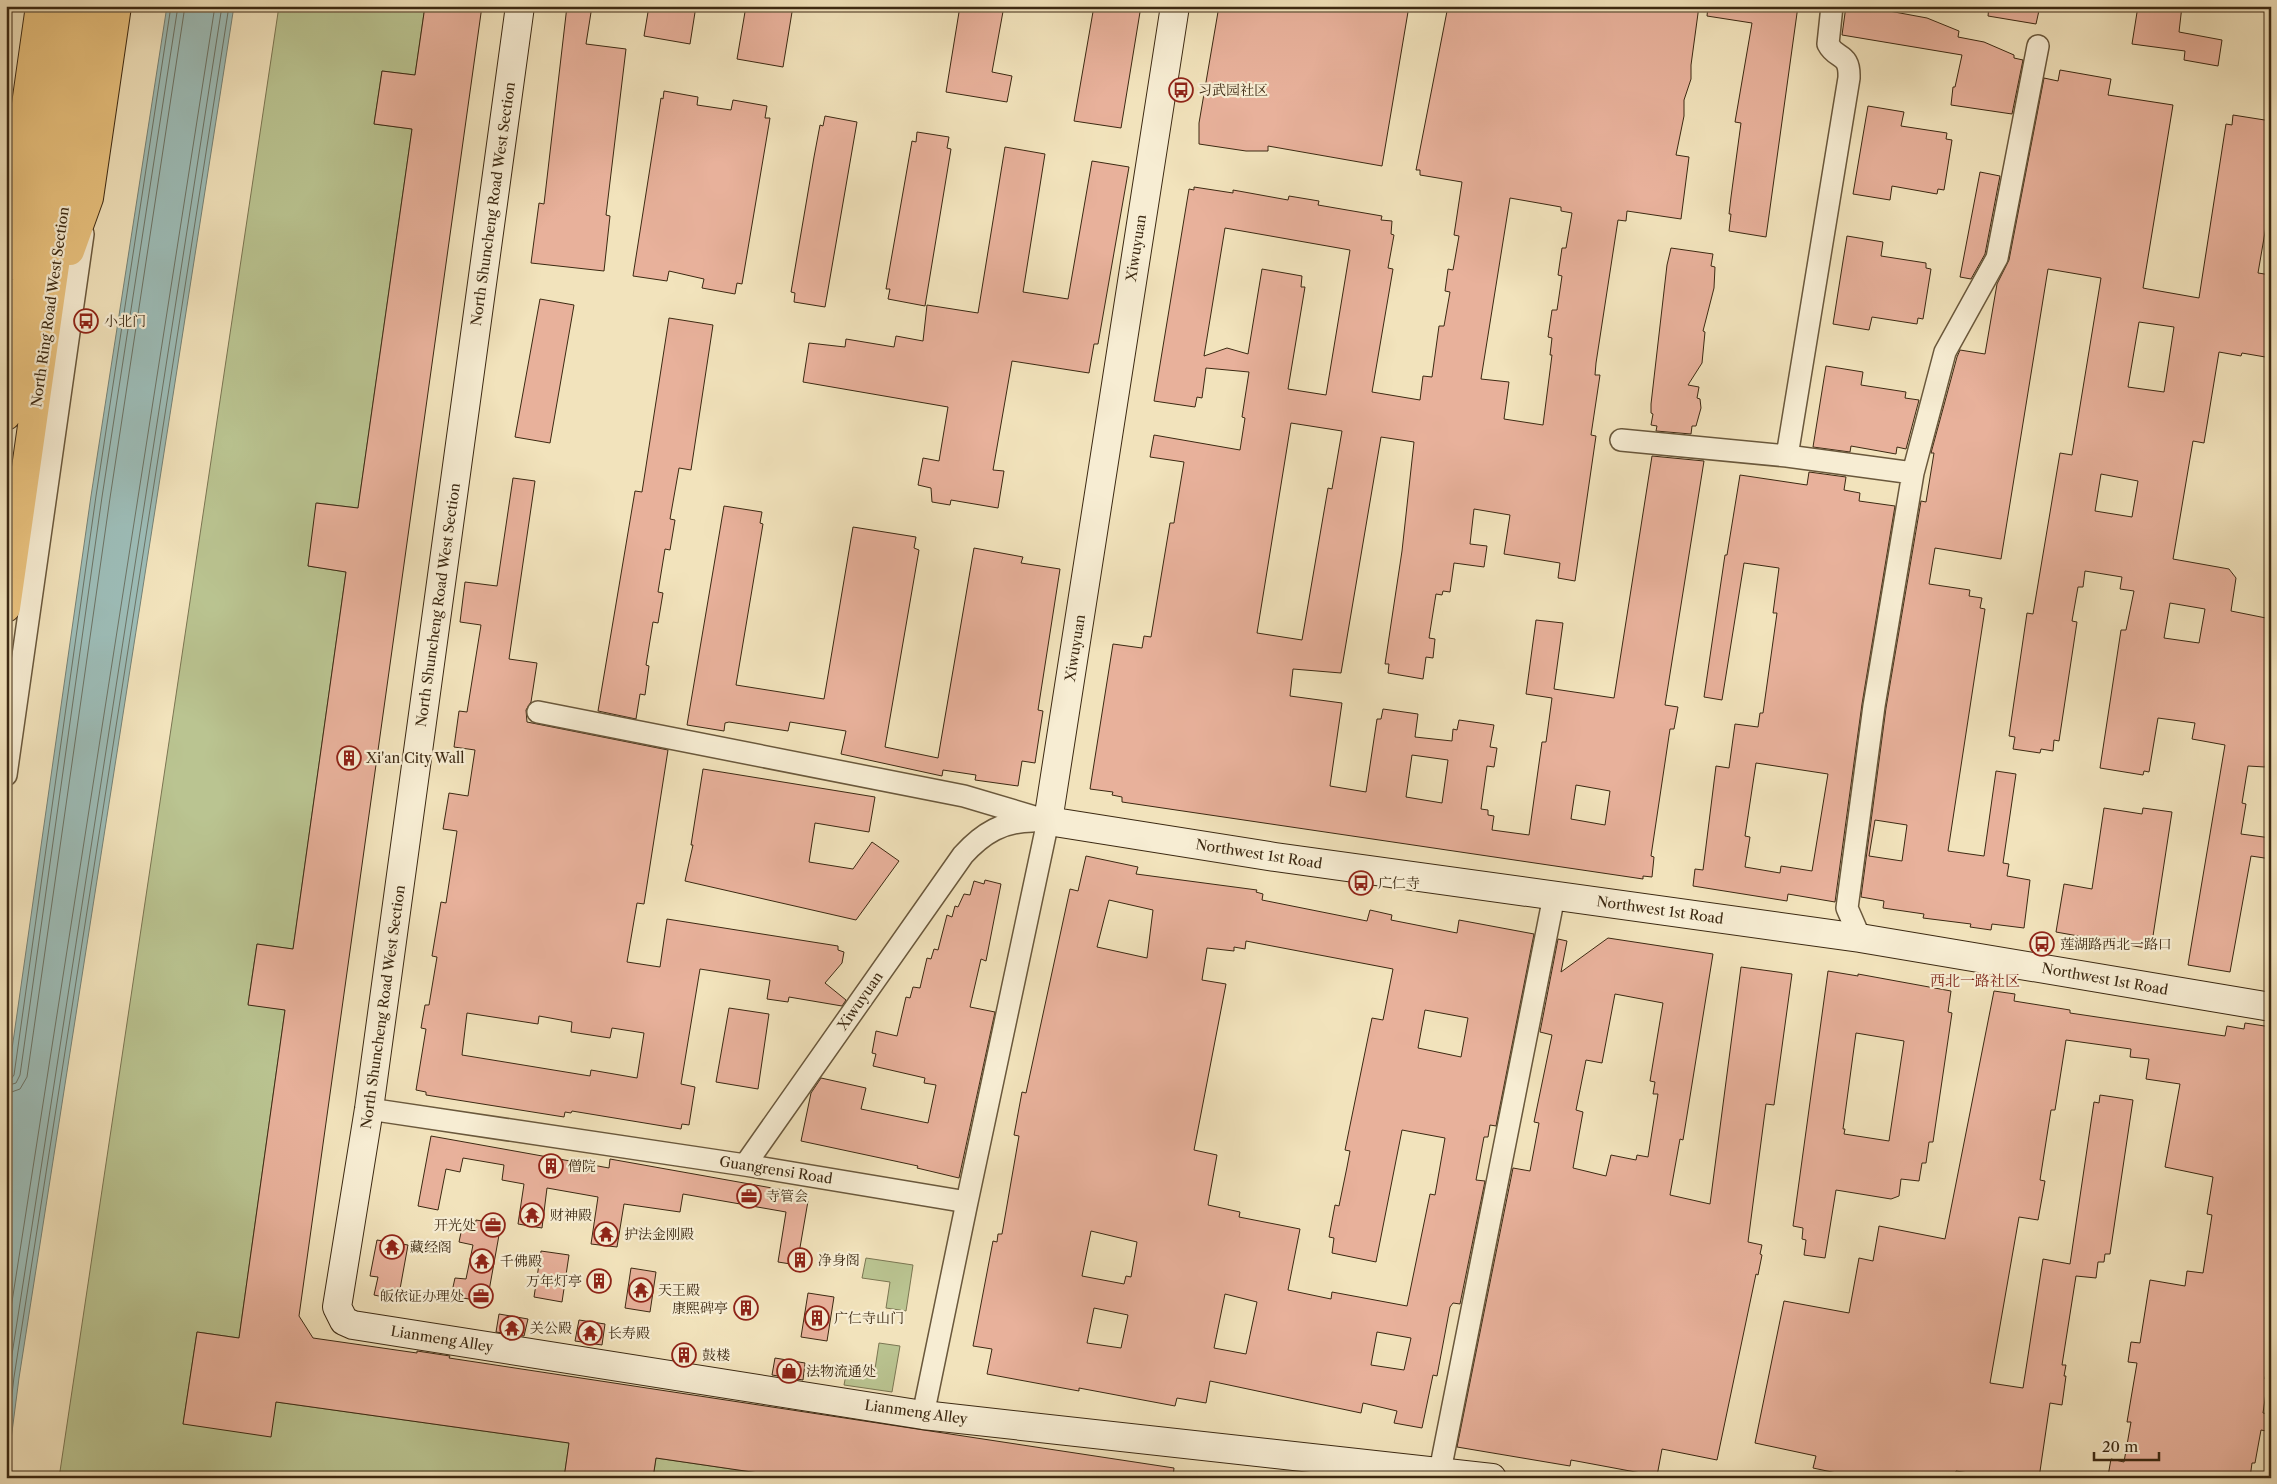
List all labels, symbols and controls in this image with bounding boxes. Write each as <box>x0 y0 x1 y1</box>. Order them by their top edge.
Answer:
bus stop icon: 习武园社区 <box>1168 77 1194 103</box>
street label: North Shuncheng Road West Section <box>467 81 519 327</box>
place label: 习武园社区 <box>1198 81 1268 99</box>
street label: North Ring Road West Section <box>27 205 73 408</box>
street label: Xiwuyuan <box>1122 213 1150 284</box>
bus stop icon: 小北门 <box>73 308 99 334</box>
place label: 小北门 <box>104 312 146 330</box>
street label: North Shuncheng Road West Section <box>412 482 464 728</box>
street label: Xiwuyuan <box>1061 613 1089 684</box>
building icon: Xi'an City Wall <box>336 745 362 771</box>
place label: Xi'an City Wall <box>365 749 464 767</box>
street label: Northwest 1st Road <box>1194 835 1324 873</box>
bus stop icon: 广仁寺 <box>1348 870 1374 896</box>
place label: 广仁寺 <box>1378 874 1420 892</box>
street label: North Shuncheng Road West Section <box>357 884 409 1130</box>
street label: Northwest 1st Road <box>1595 892 1725 928</box>
bus stop icon: 莲湖路西北一路口 <box>2029 931 2055 957</box>
place label: 莲湖路西北一路口 <box>2060 935 2172 953</box>
street label: Northwest 1st Road <box>2040 959 2170 999</box>
street label: Xiwuyuan <box>833 968 887 1035</box>
district label: 西北一路社区 <box>1930 971 2020 990</box>
street label: Guangrensi Road <box>718 1152 834 1188</box>
building icon: 僧院 <box>538 1153 564 1179</box>
place label: 僧院 <box>568 1157 596 1175</box>
office icon: 寺管会 <box>736 1183 762 1209</box>
place label: 寺管会 <box>766 1187 808 1205</box>
temple icon: 财神殿 <box>519 1202 545 1228</box>
place label: 财神殿 <box>550 1206 592 1224</box>
office icon: 开光处 <box>480 1212 506 1238</box>
place label: 开光处 <box>434 1216 476 1234</box>
temple icon: 护法金刚殿 <box>593 1221 619 1247</box>
place label: 护法金刚殿 <box>624 1225 694 1243</box>
temple icon: 藏经阁 <box>379 1234 405 1260</box>
place label: 藏经阁 <box>410 1238 452 1256</box>
building icon: 净身阁 <box>787 1247 813 1273</box>
temple icon: 千佛殿 <box>469 1248 495 1274</box>
place label: 净身阁 <box>818 1251 860 1269</box>
place label: 千佛殿 <box>500 1252 542 1270</box>
building icon: 万年灯亭 <box>586 1268 612 1294</box>
place label: 万年灯亭 <box>526 1272 582 1290</box>
temple icon: 天王殿 <box>628 1277 654 1303</box>
place label: 天王殿 <box>658 1281 700 1299</box>
office icon: 皈依证办理处 <box>468 1283 494 1309</box>
place label: 皈依证办理处 <box>380 1287 464 1305</box>
building icon: 康熙碑亭 <box>733 1295 759 1321</box>
place label: 康熙碑亭 <box>672 1299 728 1317</box>
building icon: 广仁寺山门 <box>804 1305 830 1331</box>
place label: 广仁寺山门 <box>834 1309 904 1327</box>
temple icon: 关公殿 <box>499 1315 525 1341</box>
place label: 关公殿 <box>530 1319 572 1337</box>
temple icon: 长寿殿 <box>577 1320 603 1346</box>
street label: Lianmeng Alley <box>389 1322 495 1356</box>
place label: 长寿殿 <box>608 1324 650 1342</box>
building icon: 鼓楼 <box>671 1342 697 1368</box>
place label: 鼓楼 <box>702 1346 730 1364</box>
shop icon: 法物流通处 <box>776 1358 802 1384</box>
place label: 法物流通处 <box>806 1362 876 1380</box>
street label: Lianmeng Alley <box>863 1396 969 1428</box>
scale bar <box>2094 1429 2160 1461</box>
text: 20 m <box>2102 1437 2138 1456</box>

